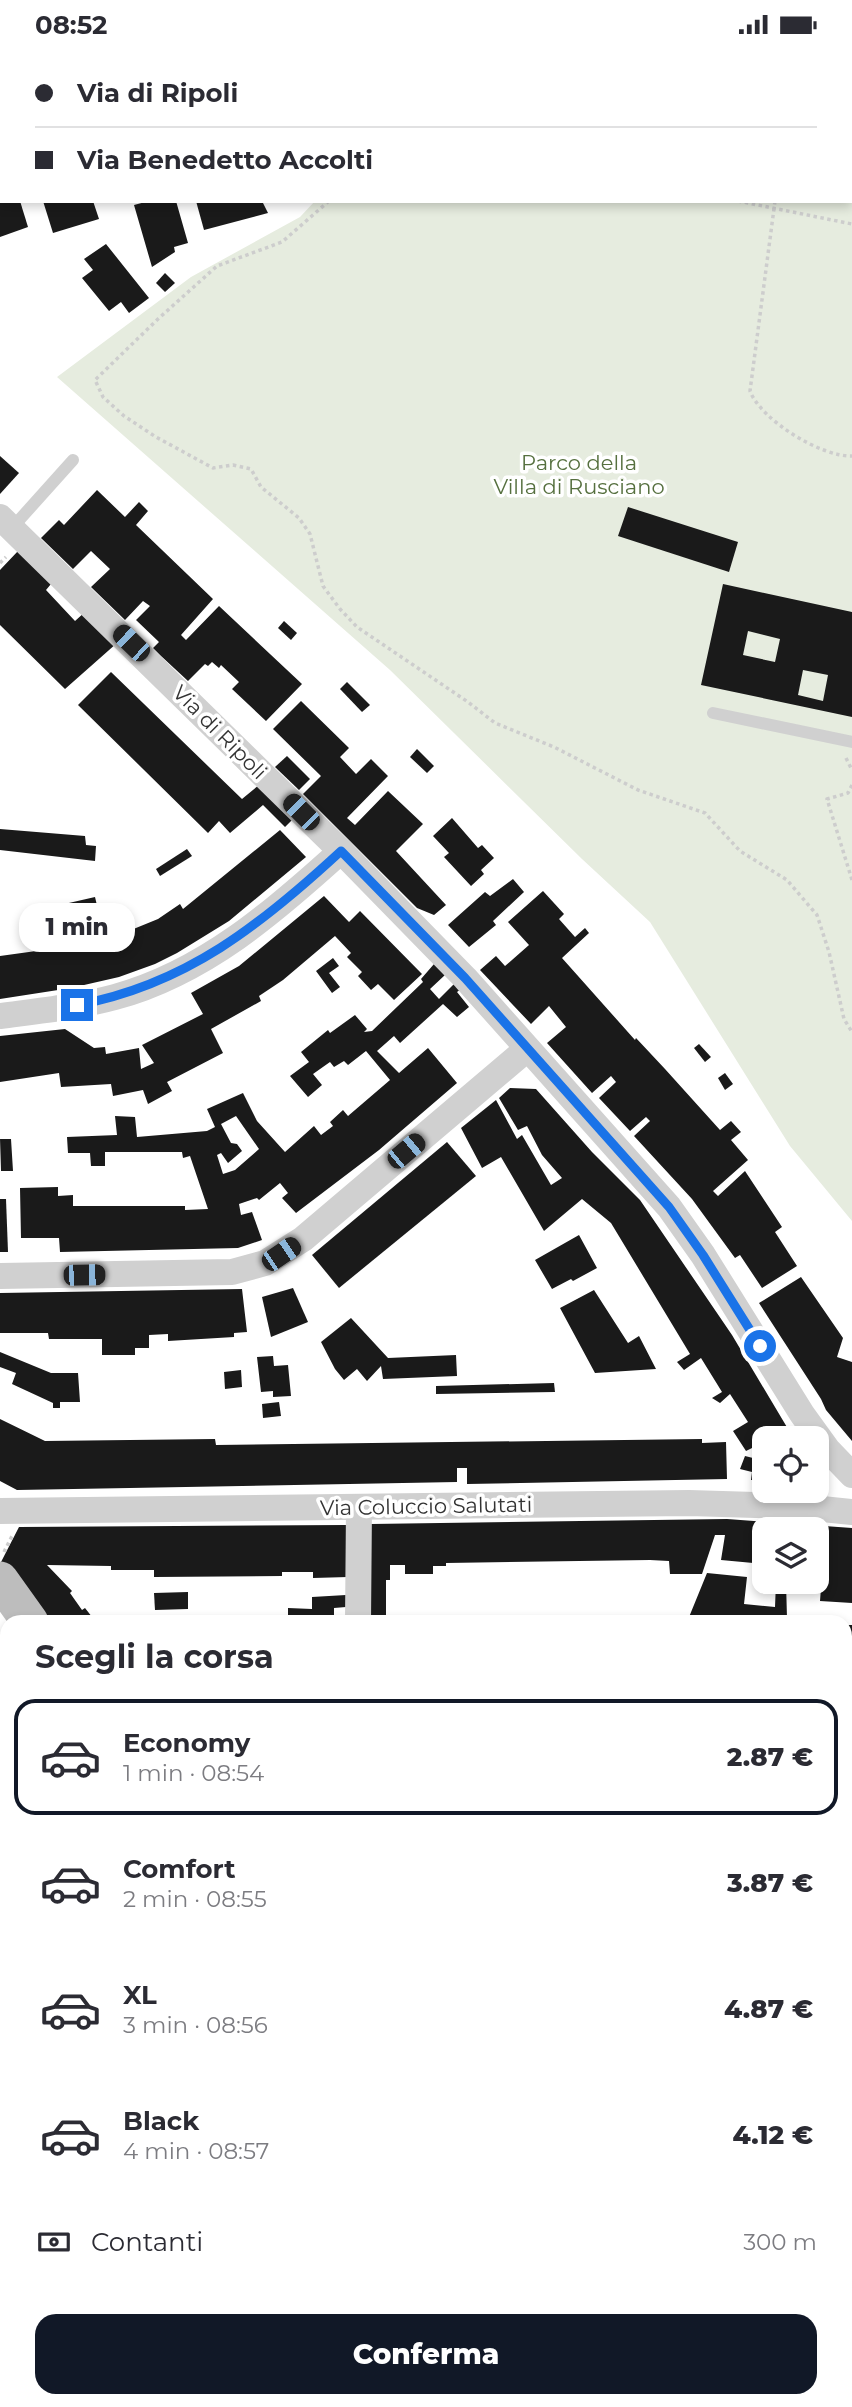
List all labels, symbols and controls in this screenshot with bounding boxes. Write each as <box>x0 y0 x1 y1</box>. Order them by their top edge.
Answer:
text: 08:52 <box>35 9 107 41</box>
text: Via di Ripoli <box>77 77 238 109</box>
text: Via Benedetto Accolti <box>77 144 373 176</box>
park label: Parco della Villa di Rusciano <box>493 450 665 499</box>
car <box>109 621 154 665</box>
street label: Via di Ripoli <box>168 680 272 784</box>
car <box>279 790 324 834</box>
callout: 1 min <box>19 904 135 953</box>
text: 1 min <box>45 913 109 941</box>
route end <box>61 989 93 1021</box>
car <box>384 1129 429 1173</box>
car <box>258 1234 305 1274</box>
car <box>63 1264 106 1286</box>
route start <box>744 1330 776 1362</box>
map controls <box>752 1426 829 1594</box>
button: locate <box>752 1426 829 1503</box>
street label: Via Coluccio Salutati <box>320 1492 532 1520</box>
button: layers <box>752 1517 829 1594</box>
text: Scegli la corsa <box>35 1637 274 1676</box>
icon: car <box>39 1726 102 1789</box>
text: Economy <box>123 1727 250 1759</box>
text: 2.87 € <box>727 1741 813 1773</box>
text: 1 min · 08:54 <box>123 1759 264 1787</box>
icon: car <box>39 1852 102 1915</box>
text: Comfort <box>123 1853 235 1885</box>
text: 3.87 € <box>727 1867 813 1899</box>
text: 2 min · 08:55 <box>123 1885 267 1913</box>
icon: car <box>39 1978 102 2041</box>
text: XL <box>123 1979 157 2011</box>
text: 4.87 € <box>724 1993 813 2025</box>
text: 3 min · 08:56 <box>123 2011 268 2039</box>
icon: car <box>39 2104 102 2167</box>
text: Black <box>123 2105 199 2137</box>
text: 4.12 € <box>732 2119 813 2151</box>
text: 4 min · 08:57 <box>123 2137 269 2165</box>
icon: cash <box>35 2223 73 2261</box>
text: Contanti <box>91 2226 203 2258</box>
text: 300 m <box>743 2228 817 2256</box>
button: Conferma <box>35 2314 817 2394</box>

